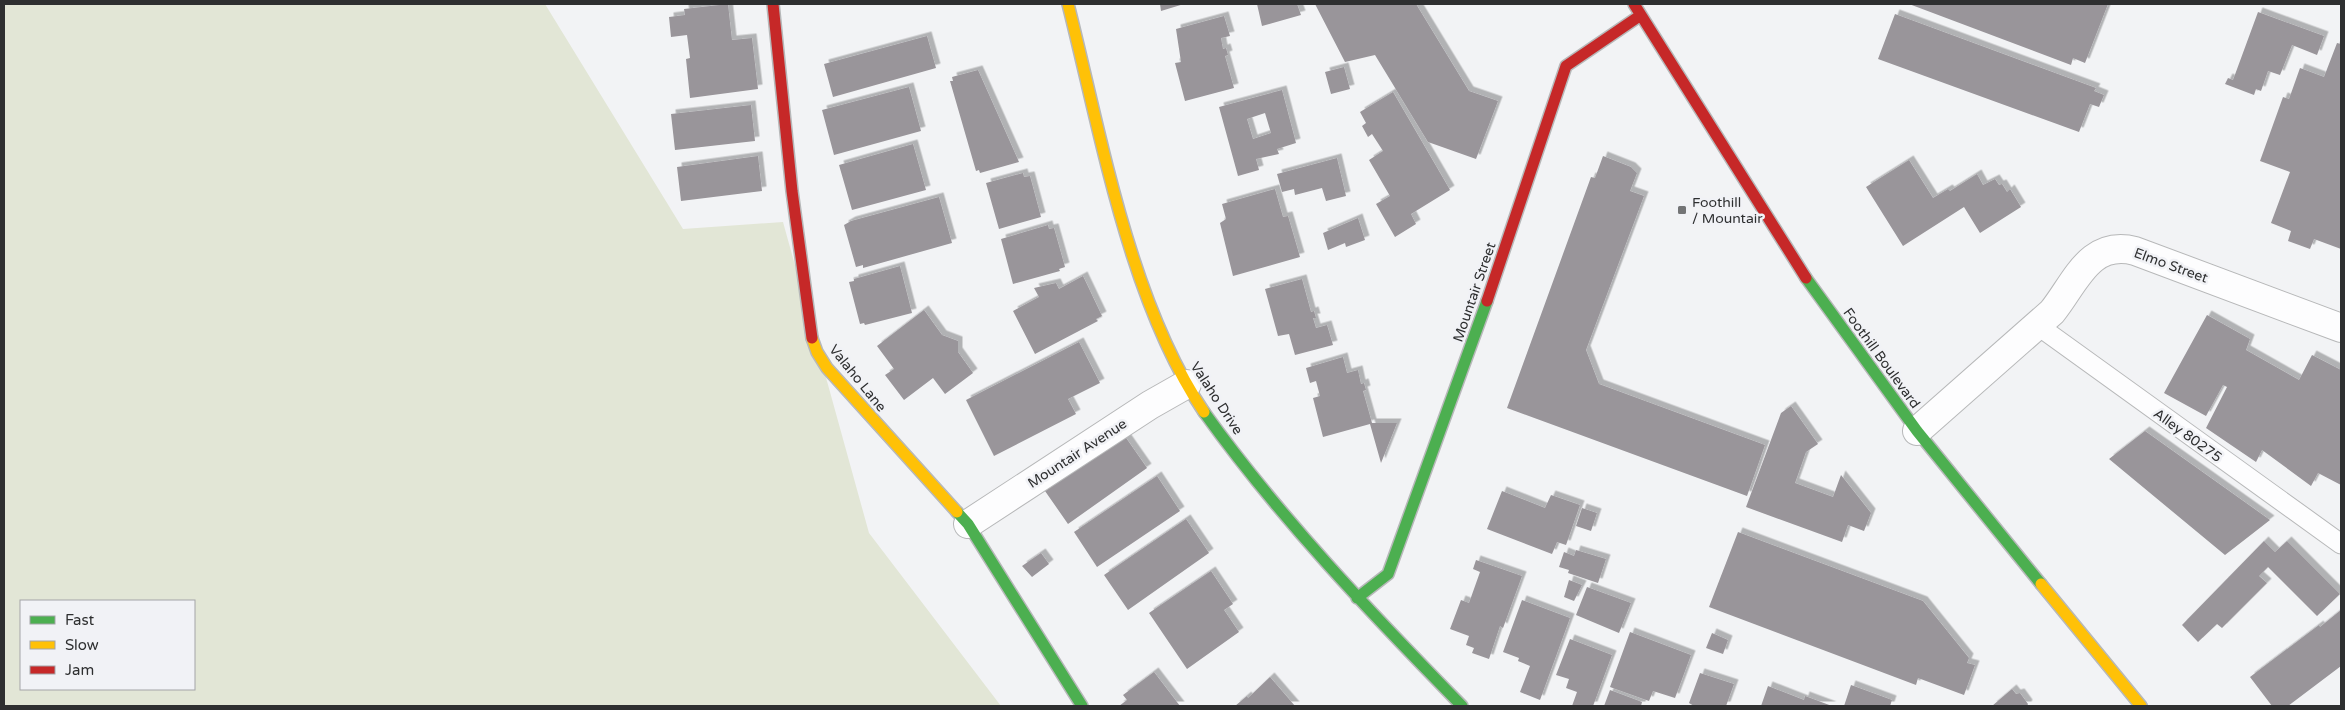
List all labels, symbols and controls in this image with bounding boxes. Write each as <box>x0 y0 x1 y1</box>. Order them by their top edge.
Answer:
place label: Foothill / Mountair <box>1692 194 1763 227</box>
marker: Foothill / Mountair <box>1676 204 1688 216</box>
street label: Mountair Street <box>1449 239 1500 344</box>
street label: Elmo Street <box>2132 244 2211 287</box>
street label: Foothill Boulevard <box>1839 305 1924 412</box>
street label: Valaho Lane <box>825 341 890 415</box>
street label: Valaho Drive <box>1187 359 1246 438</box>
street label: Alley 80275 <box>2150 405 2225 466</box>
street label: Mountair Avenue <box>1025 415 1130 492</box>
legend <box>20 600 195 690</box>
text: Fast <box>65 611 95 629</box>
text: Slow <box>65 636 99 654</box>
text: Jam <box>65 661 94 679</box>

